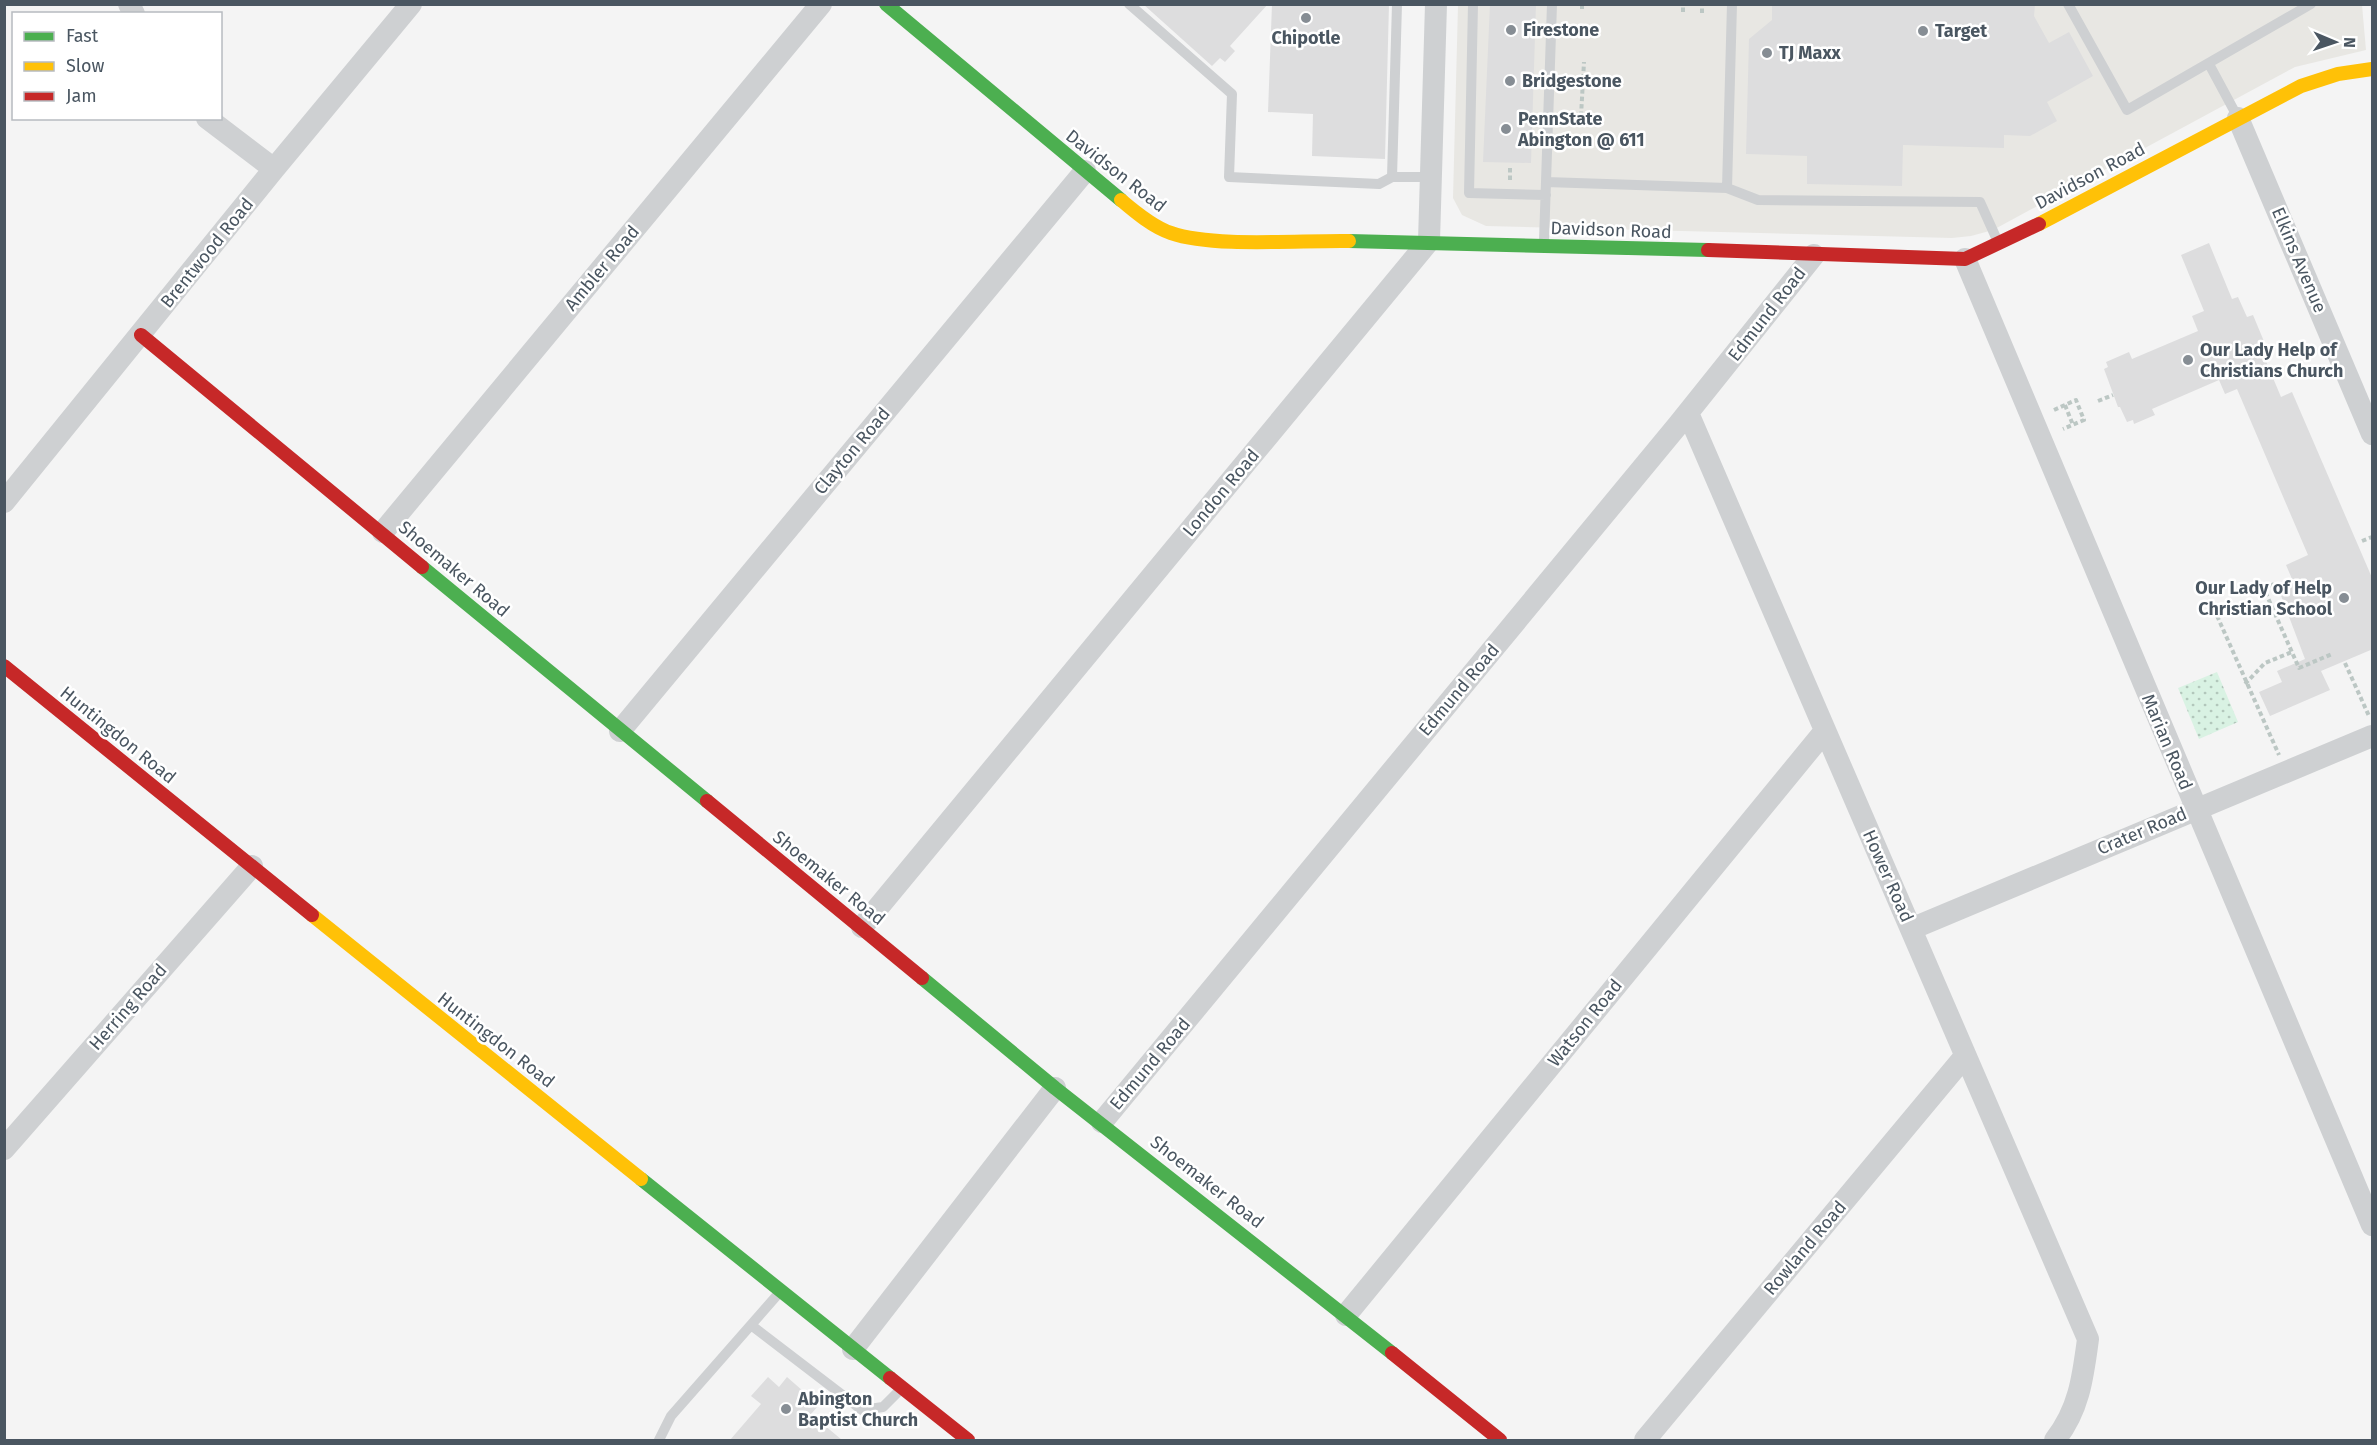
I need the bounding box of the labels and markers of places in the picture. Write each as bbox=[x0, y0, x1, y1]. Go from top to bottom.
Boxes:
marker: Chipotle bbox=[1299, 11, 1313, 25]
place label: Firestone bbox=[1523, 19, 1599, 41]
place label: Target bbox=[1935, 20, 1988, 42]
marker: Firestone bbox=[1504, 23, 1518, 37]
marker: Target bbox=[1916, 24, 1930, 38]
place label: Chipotle bbox=[1272, 27, 1340, 49]
place label: TJ Maxx bbox=[1779, 42, 1842, 64]
marker: TJ Maxx bbox=[1760, 46, 1774, 60]
place label: Bridgestone bbox=[1522, 70, 1622, 92]
marker: Bridgestone bbox=[1503, 74, 1517, 88]
place label: PennState Abington @ 611 bbox=[1517, 108, 1645, 151]
marker: PennState Abington @ 611 bbox=[1499, 122, 1513, 136]
place label: Our Lady Help of Christians Church bbox=[2200, 339, 2343, 382]
marker: Our Lady Help of Christians Church bbox=[2181, 353, 2195, 367]
place label: Our Lady of Help Christian School bbox=[2195, 577, 2333, 620]
marker: Our Lady of Help Christian School bbox=[2337, 591, 2351, 605]
place label: Abington Baptist Church bbox=[797, 1388, 918, 1431]
marker: Abington Baptist Church bbox=[779, 1402, 793, 1416]

